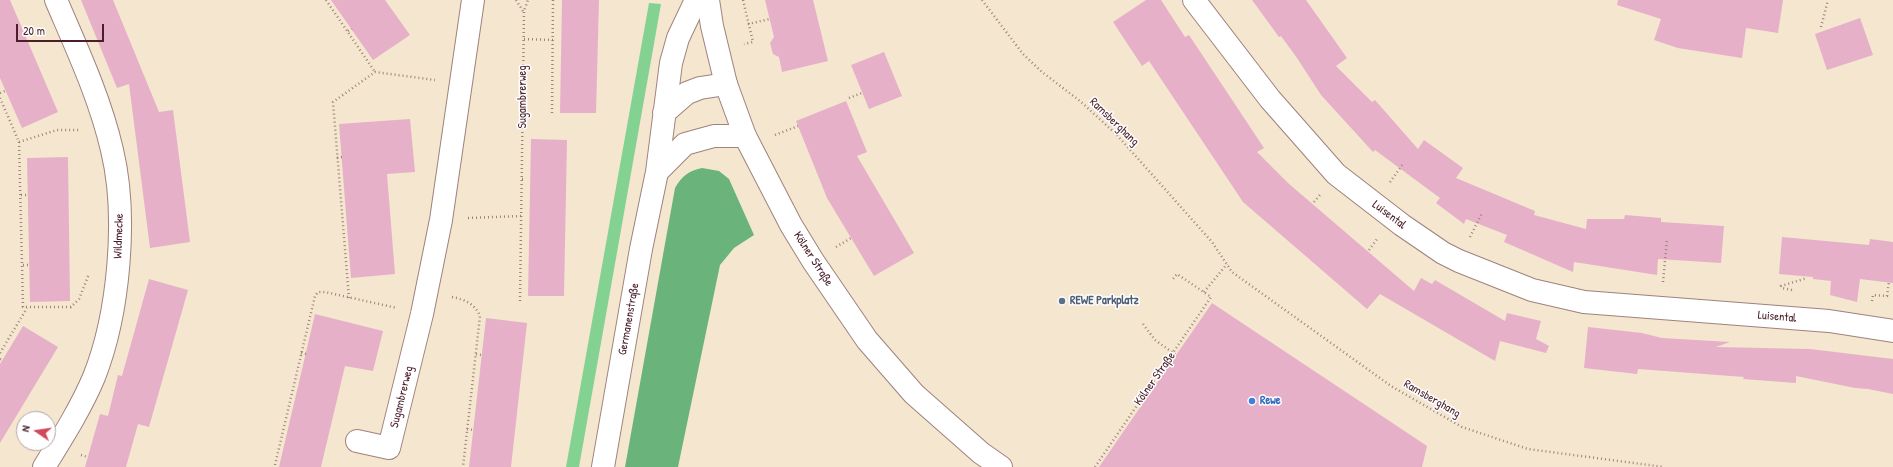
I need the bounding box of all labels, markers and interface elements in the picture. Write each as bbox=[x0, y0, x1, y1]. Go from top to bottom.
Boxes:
scale bar bbox=[18, 16, 106, 42]
text: 20 m bbox=[23, 22, 45, 39]
street label: Sugambrerweg bbox=[516, 65, 530, 129]
street label: Ramsberghang bbox=[1086, 95, 1142, 149]
street label: Luisental bbox=[1369, 198, 1409, 232]
street label: Wildmecke bbox=[111, 213, 127, 259]
street label: Kölner Straße bbox=[790, 229, 836, 289]
street label: Germanenstraße bbox=[616, 282, 642, 356]
place label: REWE Parkplatz bbox=[1070, 294, 1139, 308]
marker: REWE Parkplatz bbox=[1057, 296, 1067, 306]
street label: Luisental bbox=[1757, 308, 1797, 326]
street label: Kölner Straße bbox=[1131, 349, 1179, 409]
street label: Sugambrerweg bbox=[387, 365, 417, 429]
street label: Ramsberghang bbox=[1401, 377, 1463, 421]
place label: Rewe bbox=[1260, 394, 1281, 408]
marker: Rewe bbox=[1247, 396, 1257, 406]
north arrow bbox=[16, 411, 56, 451]
text: N bbox=[18, 424, 33, 433]

